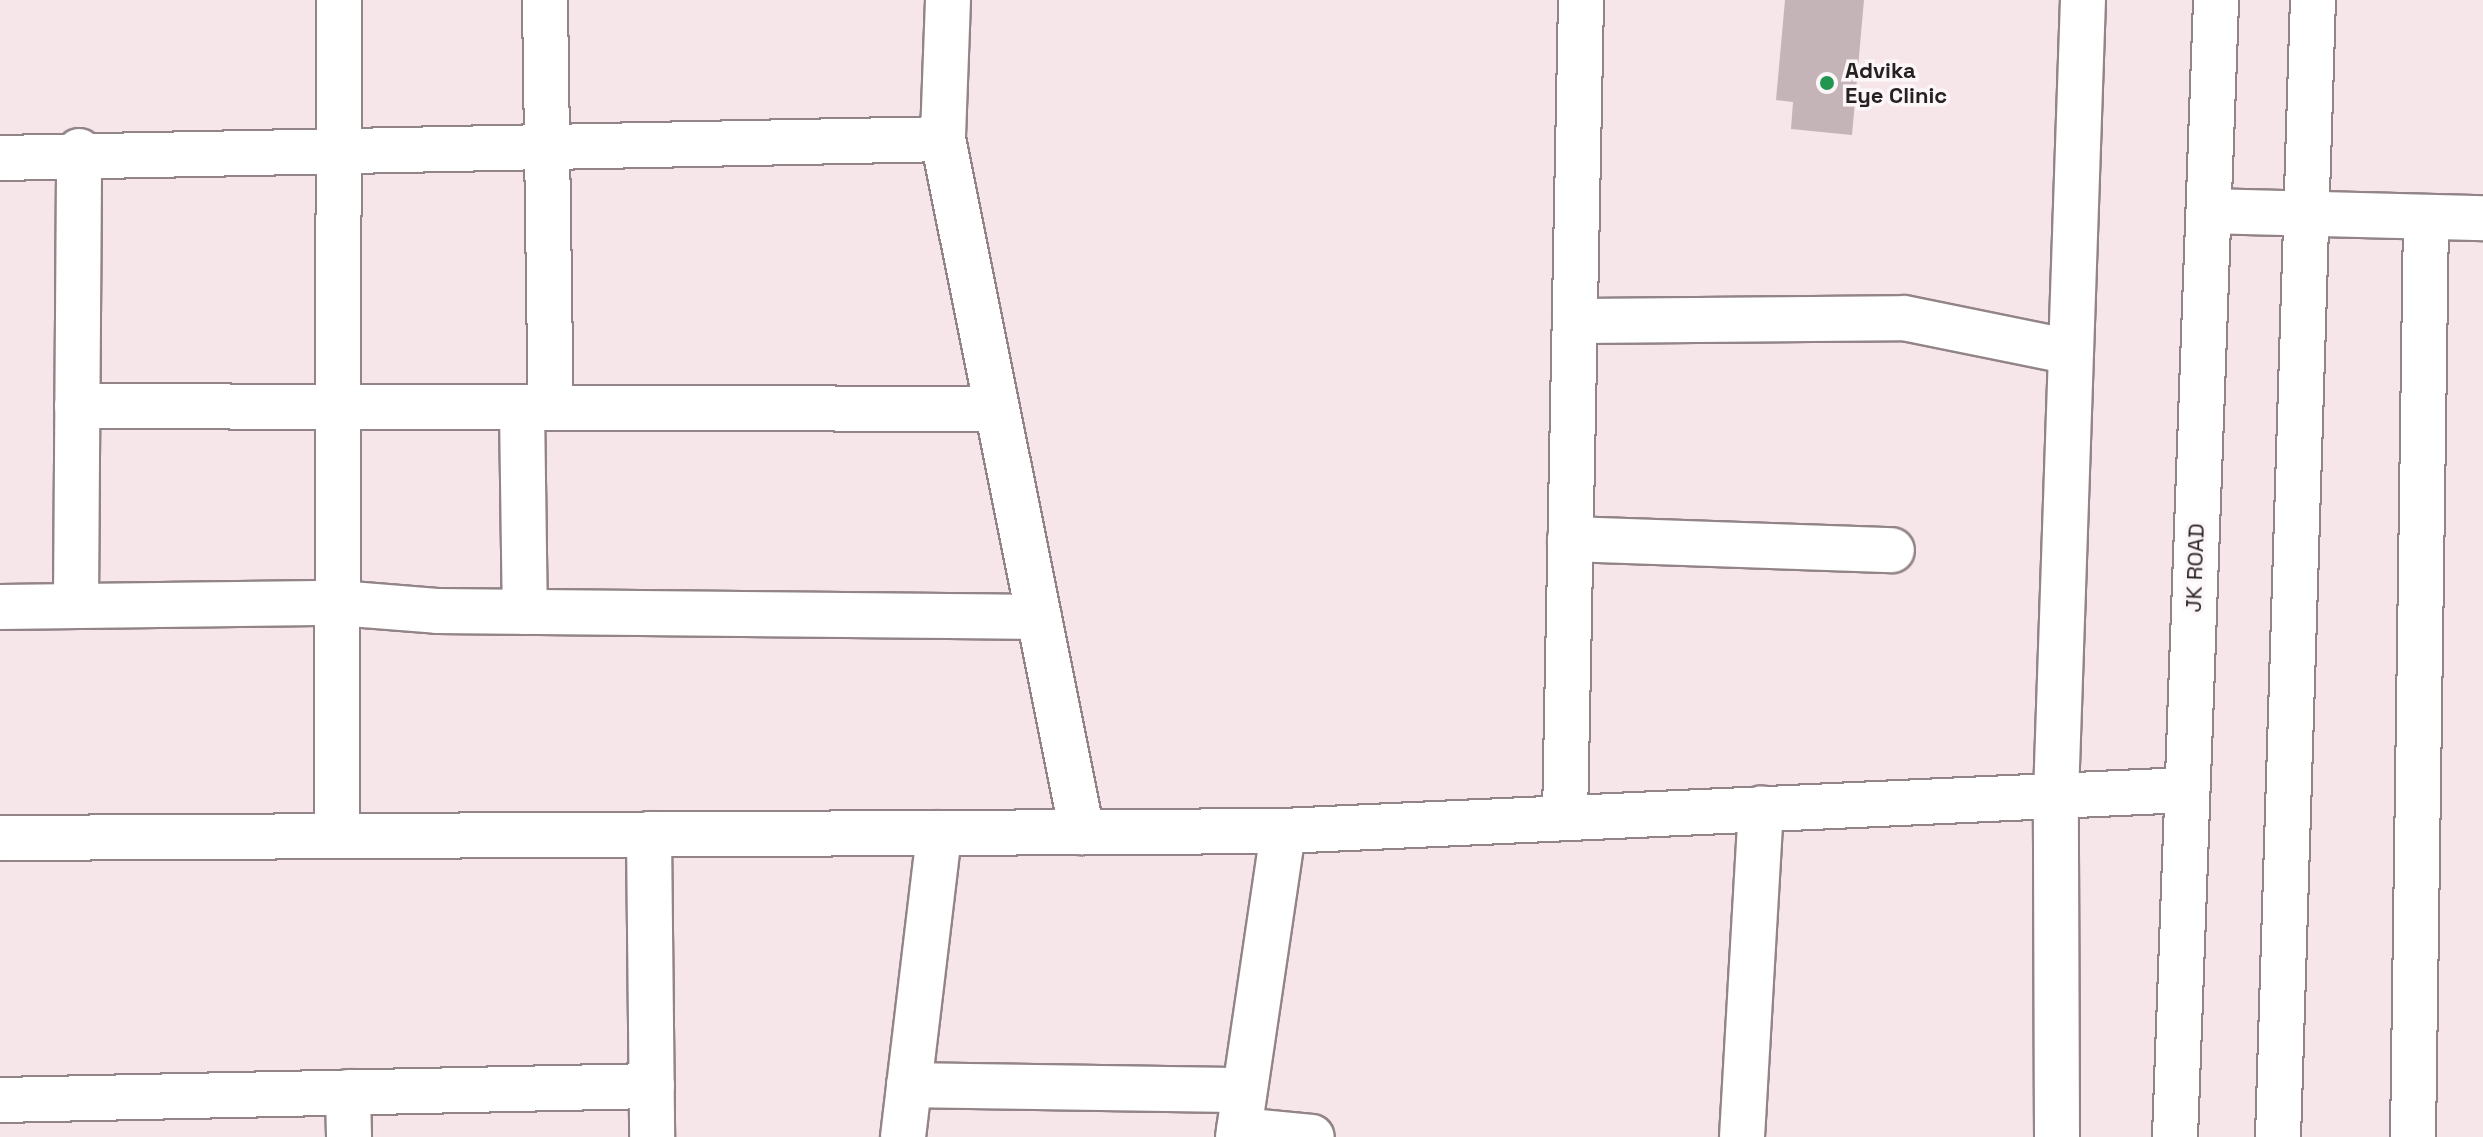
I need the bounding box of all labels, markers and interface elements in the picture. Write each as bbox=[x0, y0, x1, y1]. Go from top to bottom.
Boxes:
place label: Advika Eye Clinic bbox=[1845, 57, 1947, 108]
marker: Advika Eye Clinic bbox=[1816, 72, 1838, 94]
street label: JK ROAD bbox=[2180, 523, 2210, 613]

